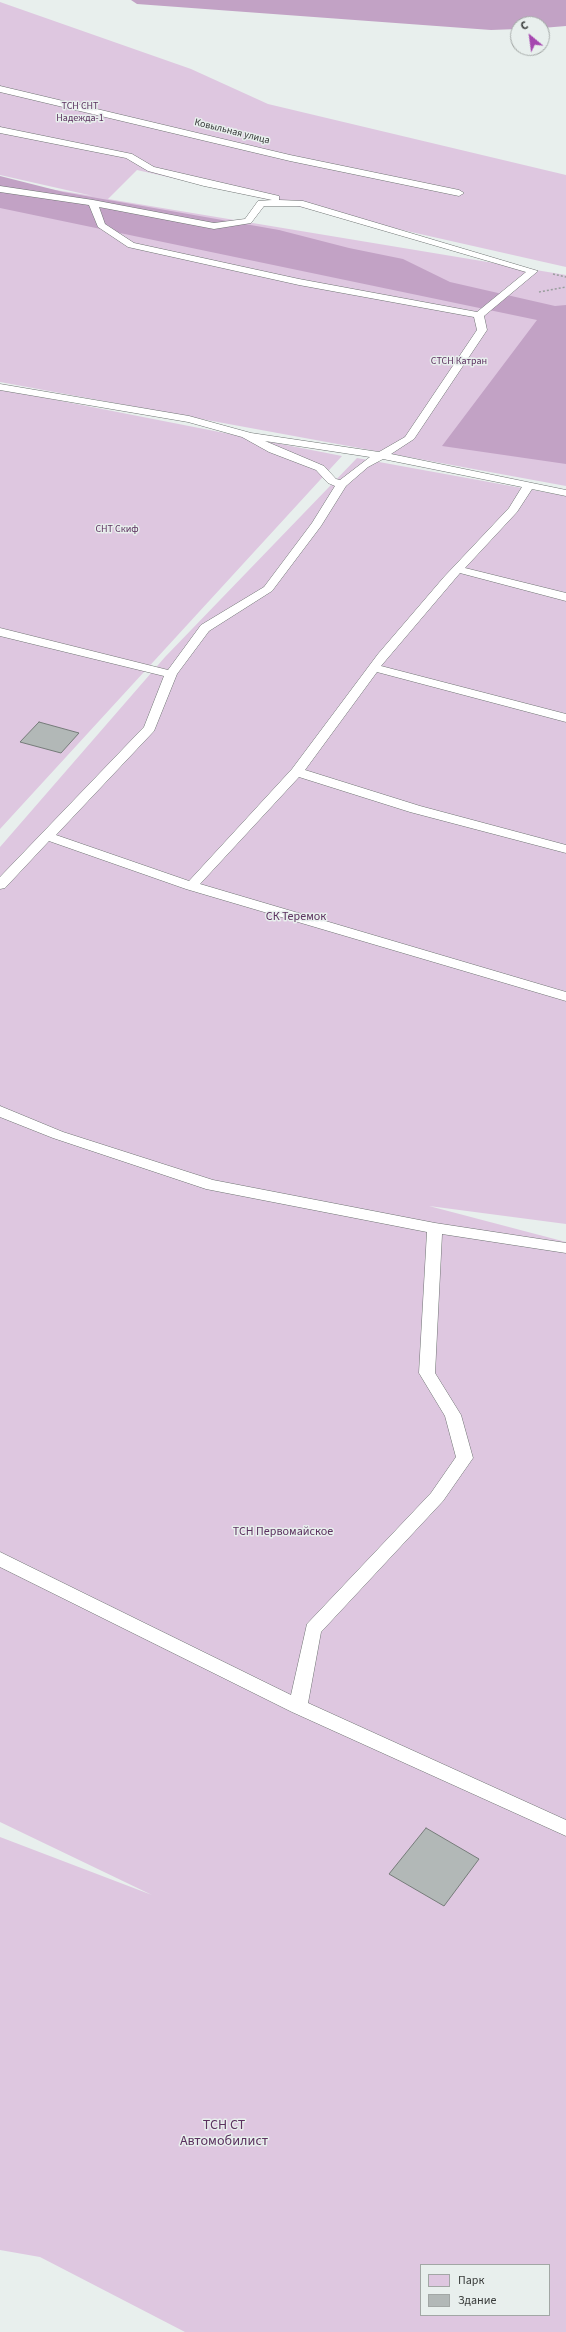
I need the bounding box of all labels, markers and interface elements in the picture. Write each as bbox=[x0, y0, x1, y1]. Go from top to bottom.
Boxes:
north arrow bbox=[510, 16, 550, 56]
text: С bbox=[518, 18, 531, 34]
park label: ТСН СНТ Надежда-1 bbox=[56, 101, 104, 124]
street label: Ковыльная улица bbox=[193, 117, 271, 147]
park label: СТСН Катран bbox=[431, 356, 487, 368]
park label: СНТ Скиф bbox=[95, 524, 139, 536]
park label: СК Теремок bbox=[266, 910, 326, 924]
park label: ТСН Первомайское bbox=[233, 1525, 333, 1539]
park label: ТСН СТ Автомобилист bbox=[180, 2118, 268, 2150]
legend bbox=[420, 2264, 550, 2316]
text: Парк bbox=[458, 2272, 484, 2289]
text: Здание bbox=[458, 2292, 497, 2309]

